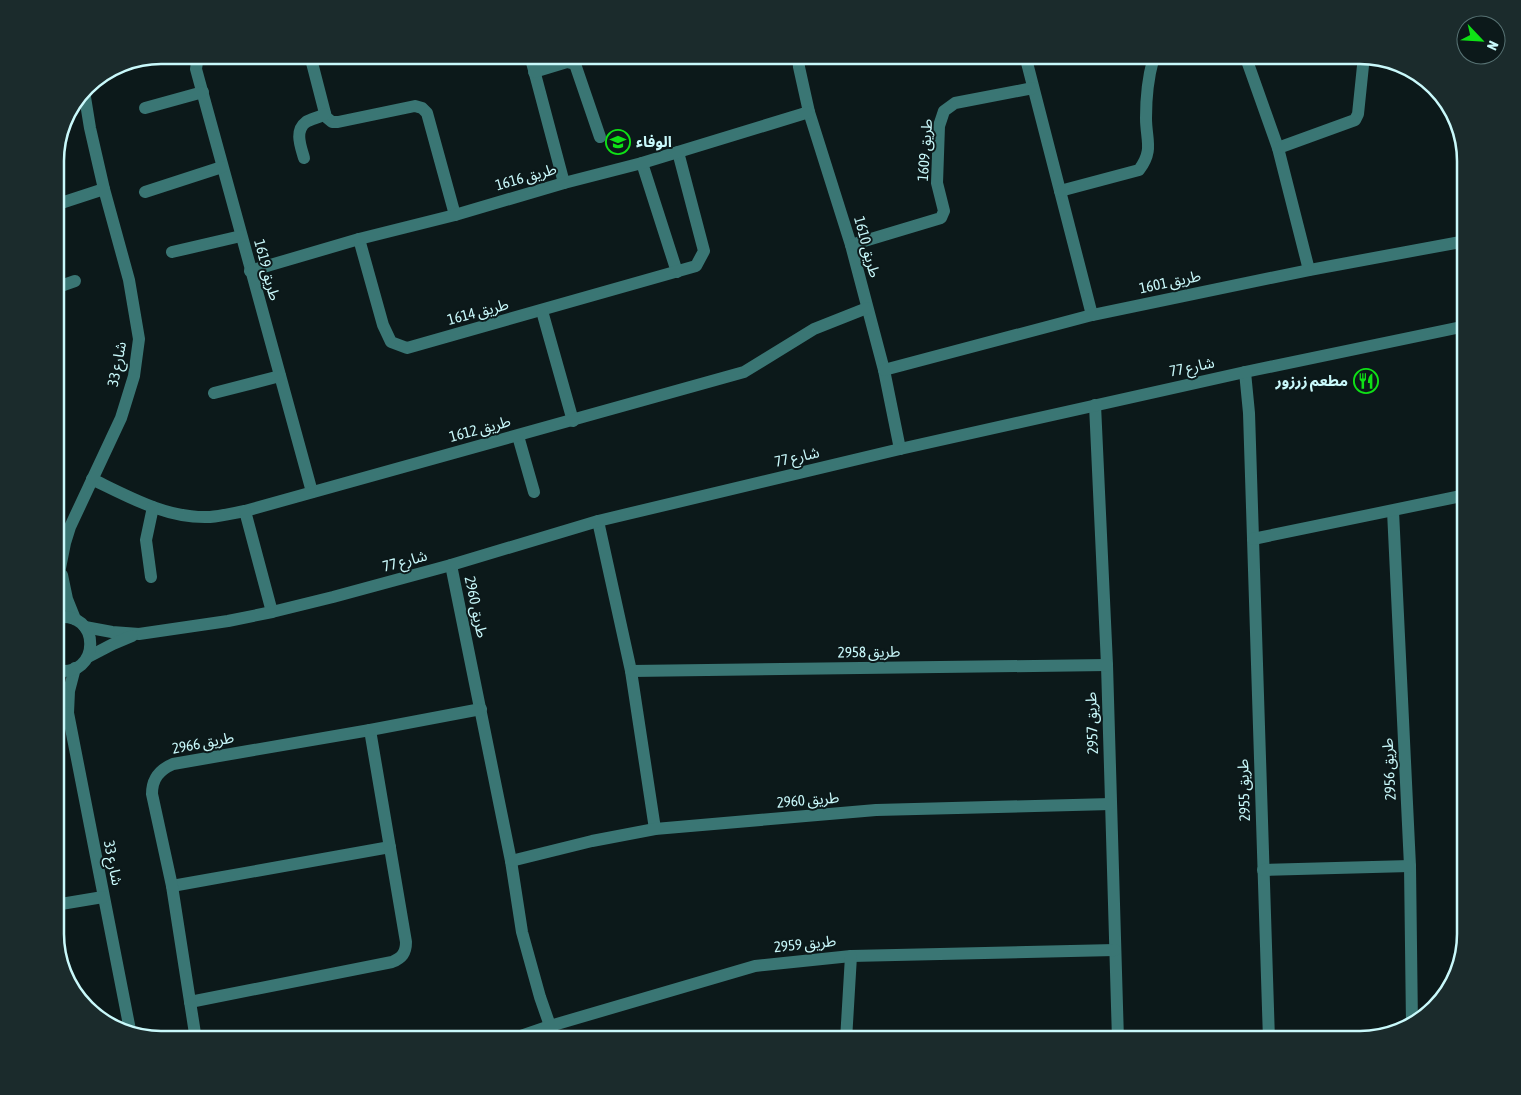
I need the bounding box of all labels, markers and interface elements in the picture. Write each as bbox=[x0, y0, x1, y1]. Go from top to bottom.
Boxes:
north arrow bbox=[1456, 15, 1506, 65]
text: N bbox=[1484, 38, 1502, 53]
street label: طريق 1609 bbox=[914, 118, 937, 182]
school or university icon: الوفاء bbox=[605, 129, 631, 155]
place label: الوفاء bbox=[636, 133, 672, 151]
street label: طريق 1616 bbox=[493, 160, 559, 195]
street label: طريق 1610 bbox=[849, 214, 884, 280]
street label: طريق 1619 bbox=[249, 237, 284, 303]
street label: طريق 1601 bbox=[1138, 267, 1203, 298]
street label: طريق 1614 bbox=[445, 295, 511, 330]
street label: شارع 33 bbox=[104, 340, 133, 389]
street label: شارع 77 bbox=[1168, 353, 1217, 383]
restaurant icon: مطعم زرزور bbox=[1353, 368, 1379, 394]
place label: مطعم زرزور bbox=[1275, 372, 1348, 392]
street label: طريق 1612 bbox=[447, 412, 513, 447]
street label: شارع 77 bbox=[773, 443, 822, 474]
street label: شارع 77 bbox=[381, 546, 430, 578]
street label: طريق 2960 bbox=[460, 575, 491, 640]
street label: طريق 2958 bbox=[838, 642, 900, 663]
street label: طريق 2957 bbox=[1082, 691, 1103, 755]
street label: طريق 2966 bbox=[171, 728, 236, 759]
street label: طريق 2956 bbox=[1378, 737, 1401, 801]
street label: طريق 2955 bbox=[1234, 758, 1255, 822]
street label: طريق 2960 bbox=[776, 788, 840, 813]
street label: شارع 33 bbox=[97, 839, 126, 888]
street label: طريق 2959 bbox=[773, 932, 837, 957]

